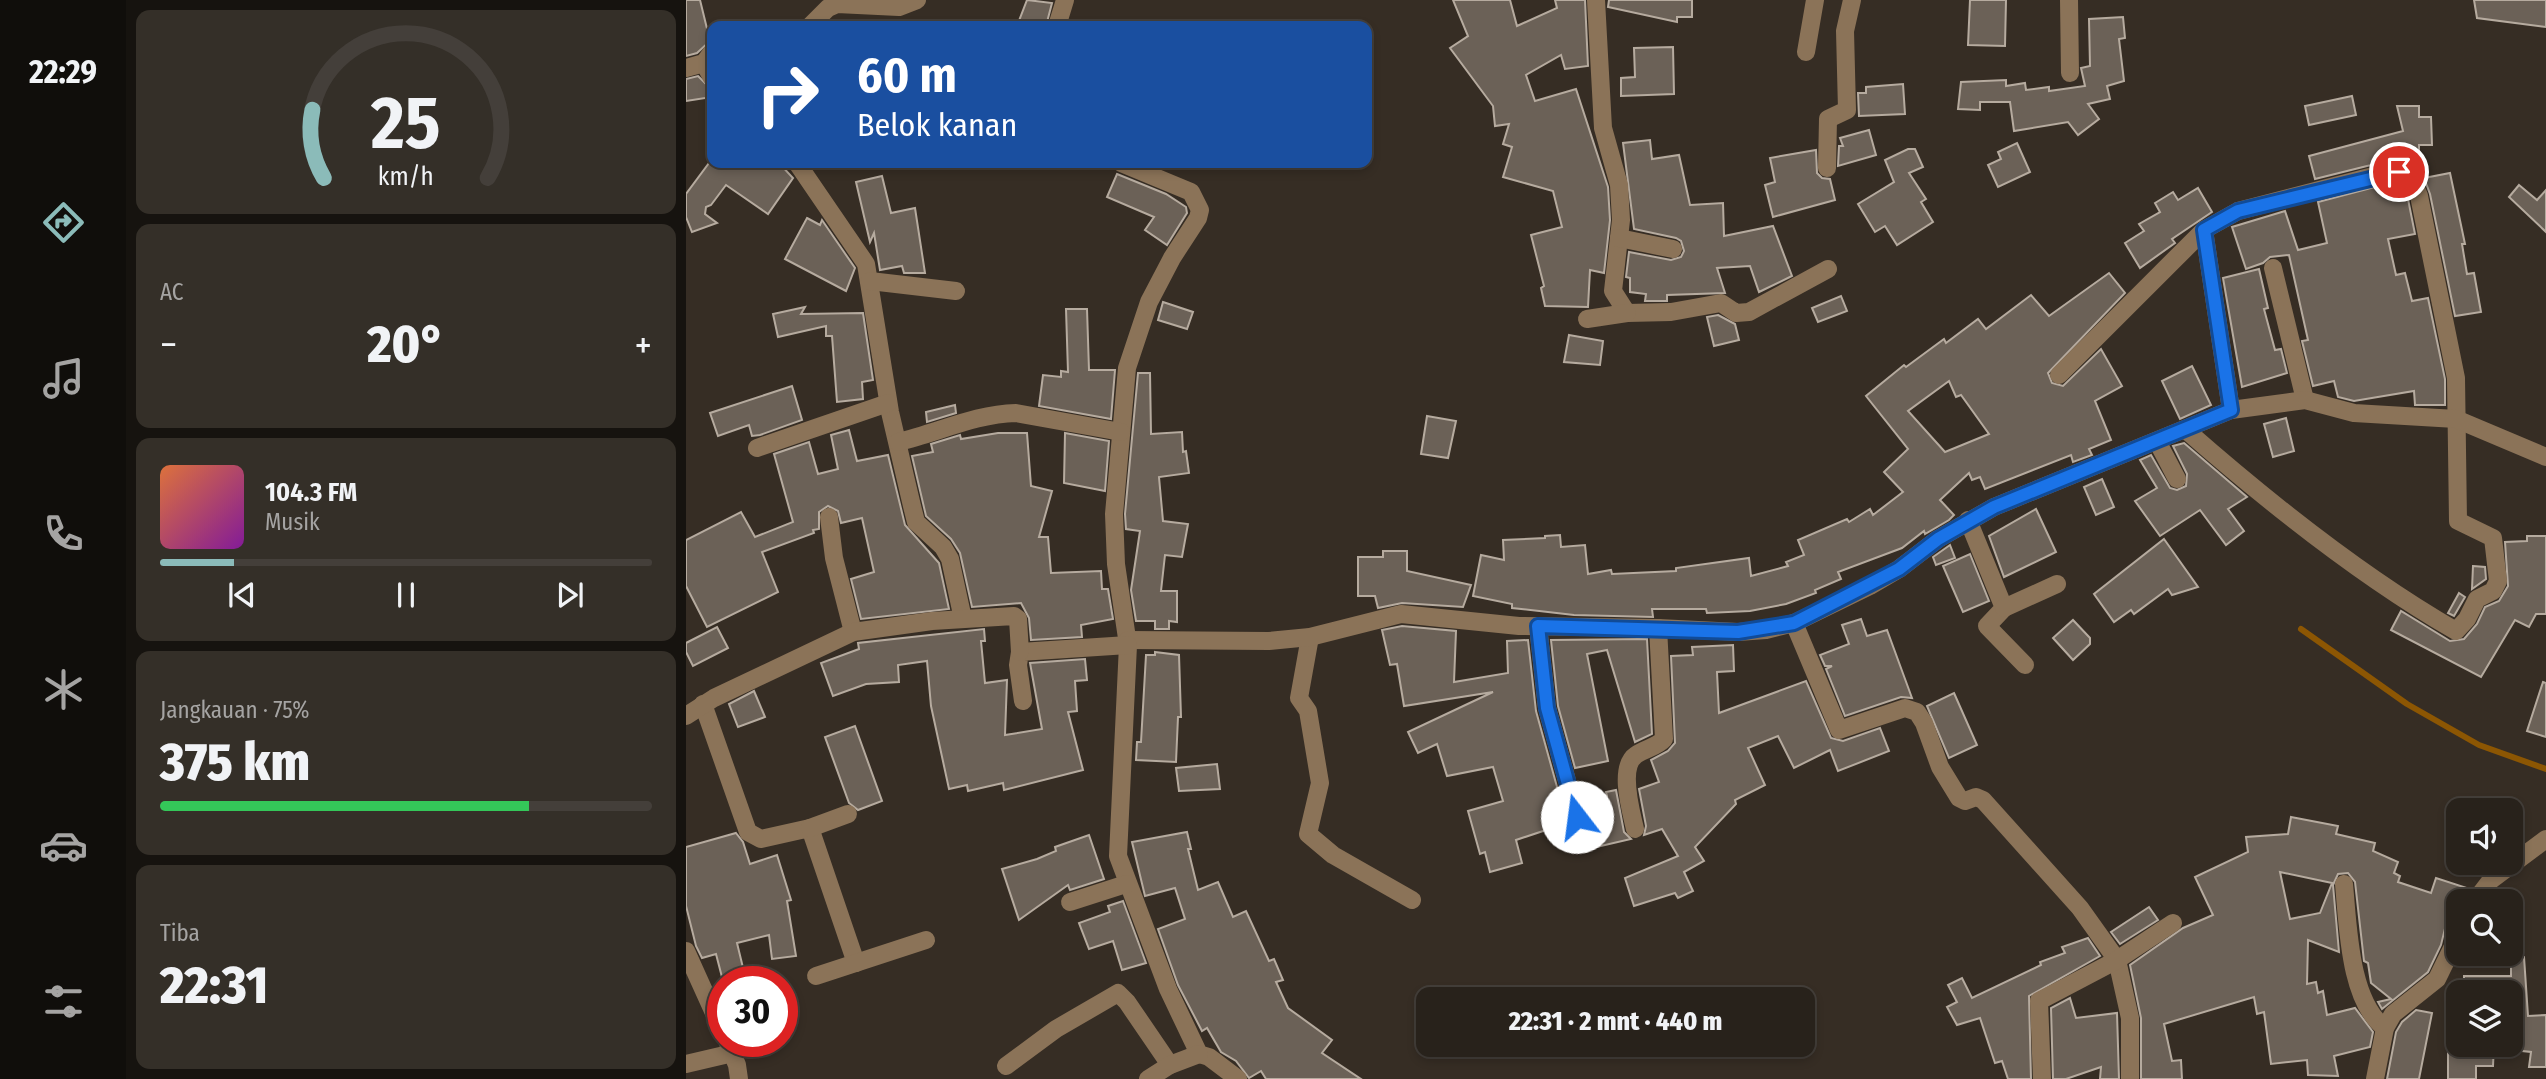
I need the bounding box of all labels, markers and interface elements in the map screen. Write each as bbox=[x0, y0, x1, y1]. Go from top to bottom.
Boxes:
text: 60 m bbox=[857, 46, 957, 105]
icon: right bbox=[742, 49, 833, 140]
text: 22:29 bbox=[29, 53, 97, 91]
text: 25 bbox=[370, 80, 441, 167]
text: Belok kanan bbox=[857, 106, 1017, 144]
pin bbox=[2369, 142, 2429, 202]
icon: arrive bbox=[2380, 153, 2418, 191]
text: km/h bbox=[378, 162, 434, 192]
icon: directions bbox=[39, 198, 88, 247]
text: AC bbox=[160, 278, 184, 306]
text: 20° bbox=[367, 313, 445, 376]
text: − bbox=[160, 322, 177, 368]
text: + bbox=[635, 322, 652, 368]
icon: music bbox=[39, 354, 88, 403]
text: 104.3 FM bbox=[265, 477, 357, 508]
text: Musik bbox=[265, 508, 320, 536]
icon: phone bbox=[39, 509, 88, 558]
icon: previous bbox=[223, 576, 261, 614]
icon: pause bbox=[387, 576, 425, 614]
icon: next bbox=[551, 576, 589, 614]
icon: climate bbox=[39, 665, 88, 714]
text: Jangkauan · 75% bbox=[160, 696, 310, 724]
text: 375 km bbox=[160, 731, 310, 794]
position arrow bbox=[1540, 780, 1614, 854]
map controls bbox=[2446, 798, 2523, 1057]
button: sound bbox=[2446, 798, 2523, 875]
icon: car bbox=[39, 821, 88, 870]
button: search bbox=[2446, 889, 2523, 966]
text: Tiba bbox=[160, 919, 200, 947]
text: 22:31 bbox=[160, 954, 268, 1017]
speed limit sign: 30 bbox=[707, 966, 798, 1057]
icon: filters bbox=[39, 977, 88, 1026]
button: layers bbox=[2446, 980, 2523, 1057]
text: 22:31 · 2 mnt · 440 m bbox=[1509, 1006, 1722, 1037]

